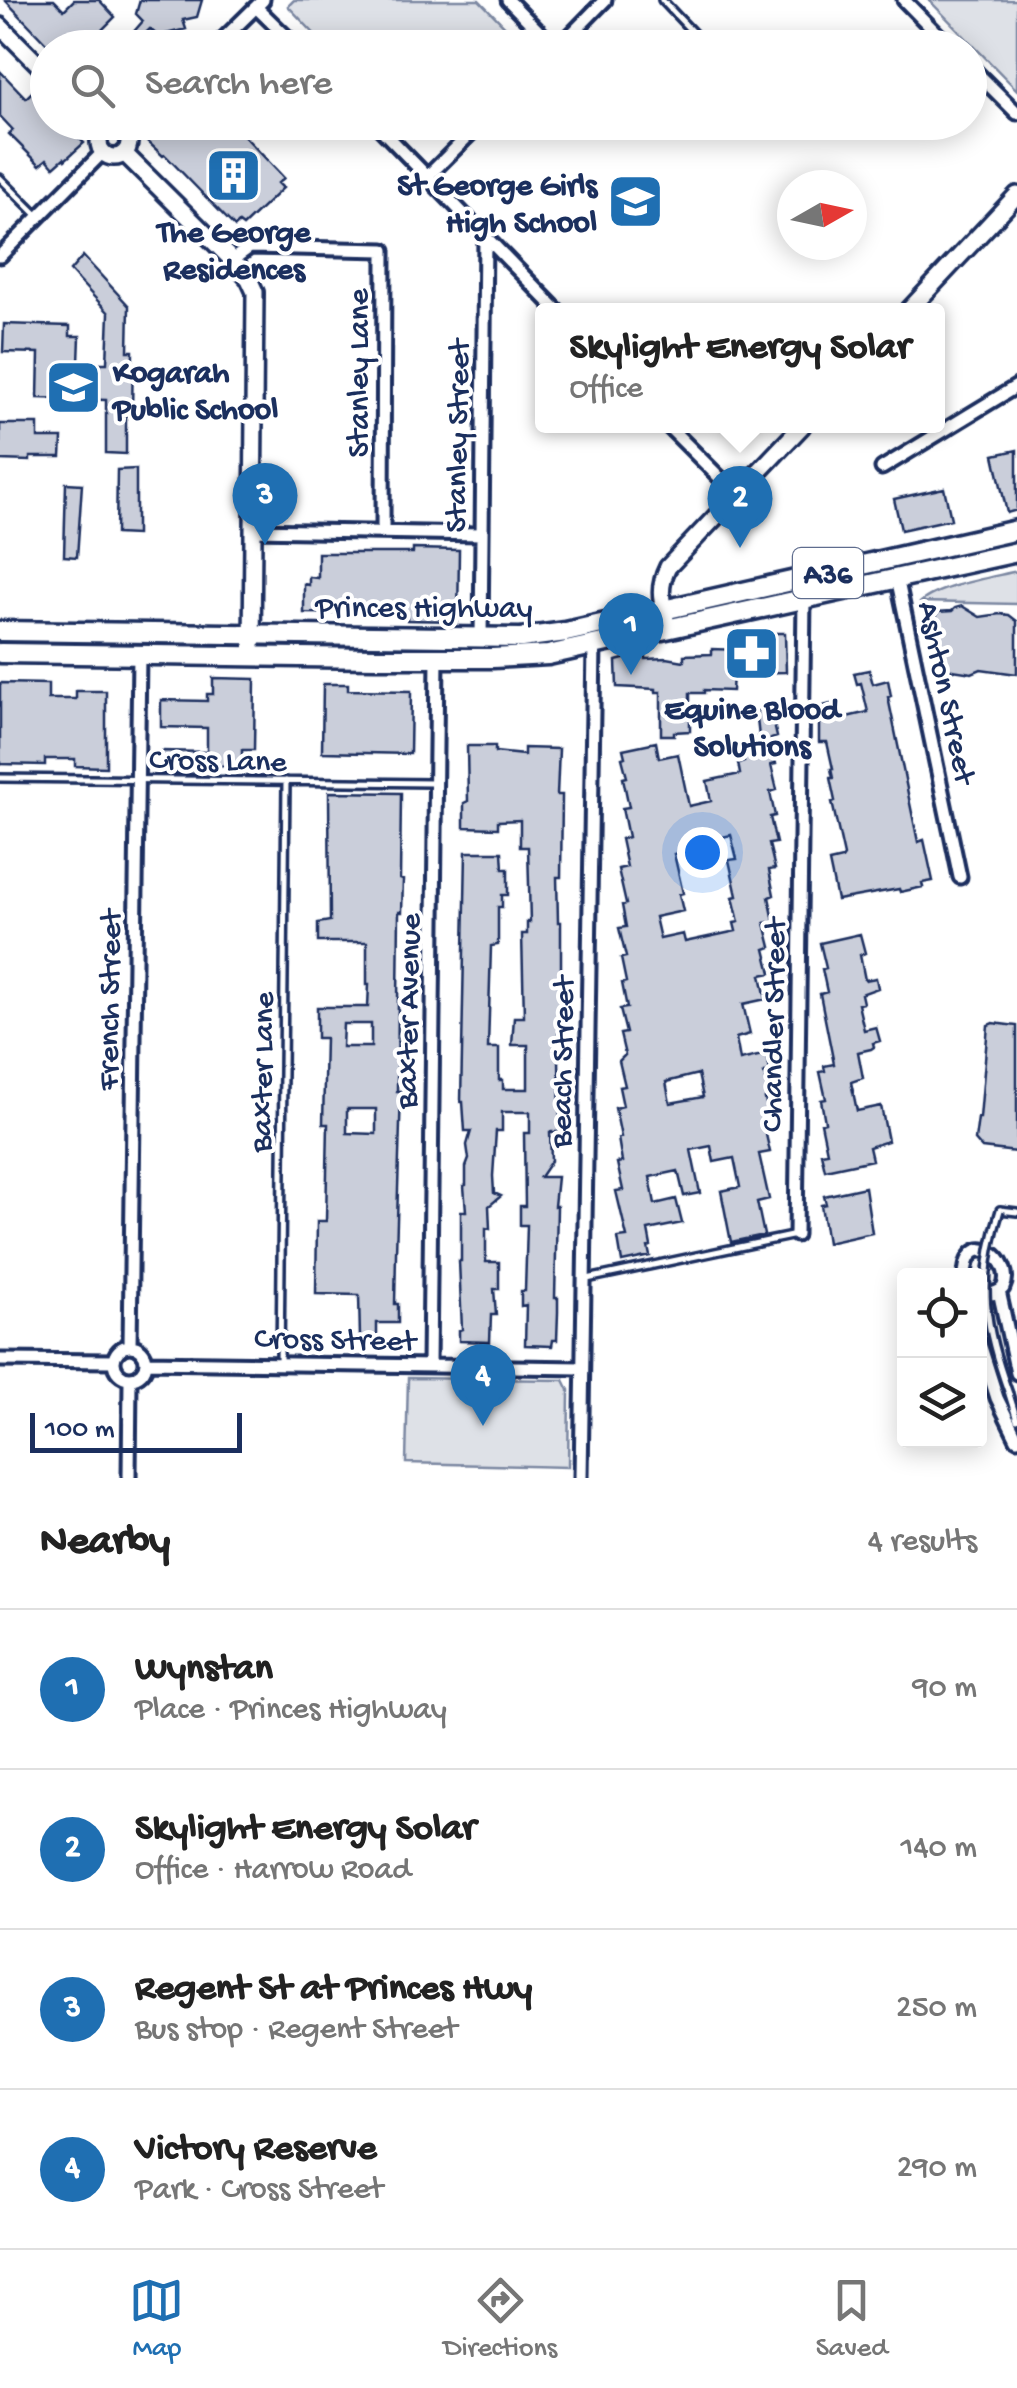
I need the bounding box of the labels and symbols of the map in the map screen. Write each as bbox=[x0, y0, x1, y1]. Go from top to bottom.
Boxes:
building icon: The George Residences bbox=[204, 146, 264, 206]
place label: St George Girls High School bbox=[397, 169, 599, 244]
north arrow bbox=[777, 170, 867, 260]
school or university icon: St George Girls High School bbox=[606, 171, 666, 231]
place label: The George Residences bbox=[155, 216, 312, 291]
street label: Stanley Lane bbox=[342, 288, 380, 457]
street label: Stanley Street bbox=[439, 336, 481, 533]
place label: Kogarah Public School bbox=[111, 356, 278, 431]
school or university icon: Kogarah Public School bbox=[44, 358, 104, 418]
pin: 3 bbox=[232, 462, 298, 545]
pin: 2 bbox=[708, 466, 772, 548]
road number: A36 bbox=[793, 548, 863, 598]
street label: Princes Highway bbox=[315, 591, 533, 629]
pin: 1 bbox=[598, 592, 664, 675]
street label: Ashton Street bbox=[906, 598, 983, 791]
pharmacy icon: Equine Blood Solutions bbox=[722, 623, 782, 683]
place label: Equine Blood Solutions bbox=[664, 693, 843, 768]
street label: Cross Lane bbox=[149, 743, 288, 783]
your location bbox=[677, 827, 728, 878]
street label: French Street bbox=[91, 907, 133, 1092]
street label: Baxter Avenue bbox=[390, 912, 432, 1110]
street label: Chandler Street bbox=[755, 915, 797, 1132]
street label: Beach Street bbox=[544, 973, 586, 1149]
street label: Baxter Lane bbox=[245, 991, 285, 1154]
street label: Cross Street bbox=[254, 1322, 419, 1362]
pin: 4 bbox=[450, 1344, 516, 1426]
scale bar bbox=[30, 1408, 242, 1452]

